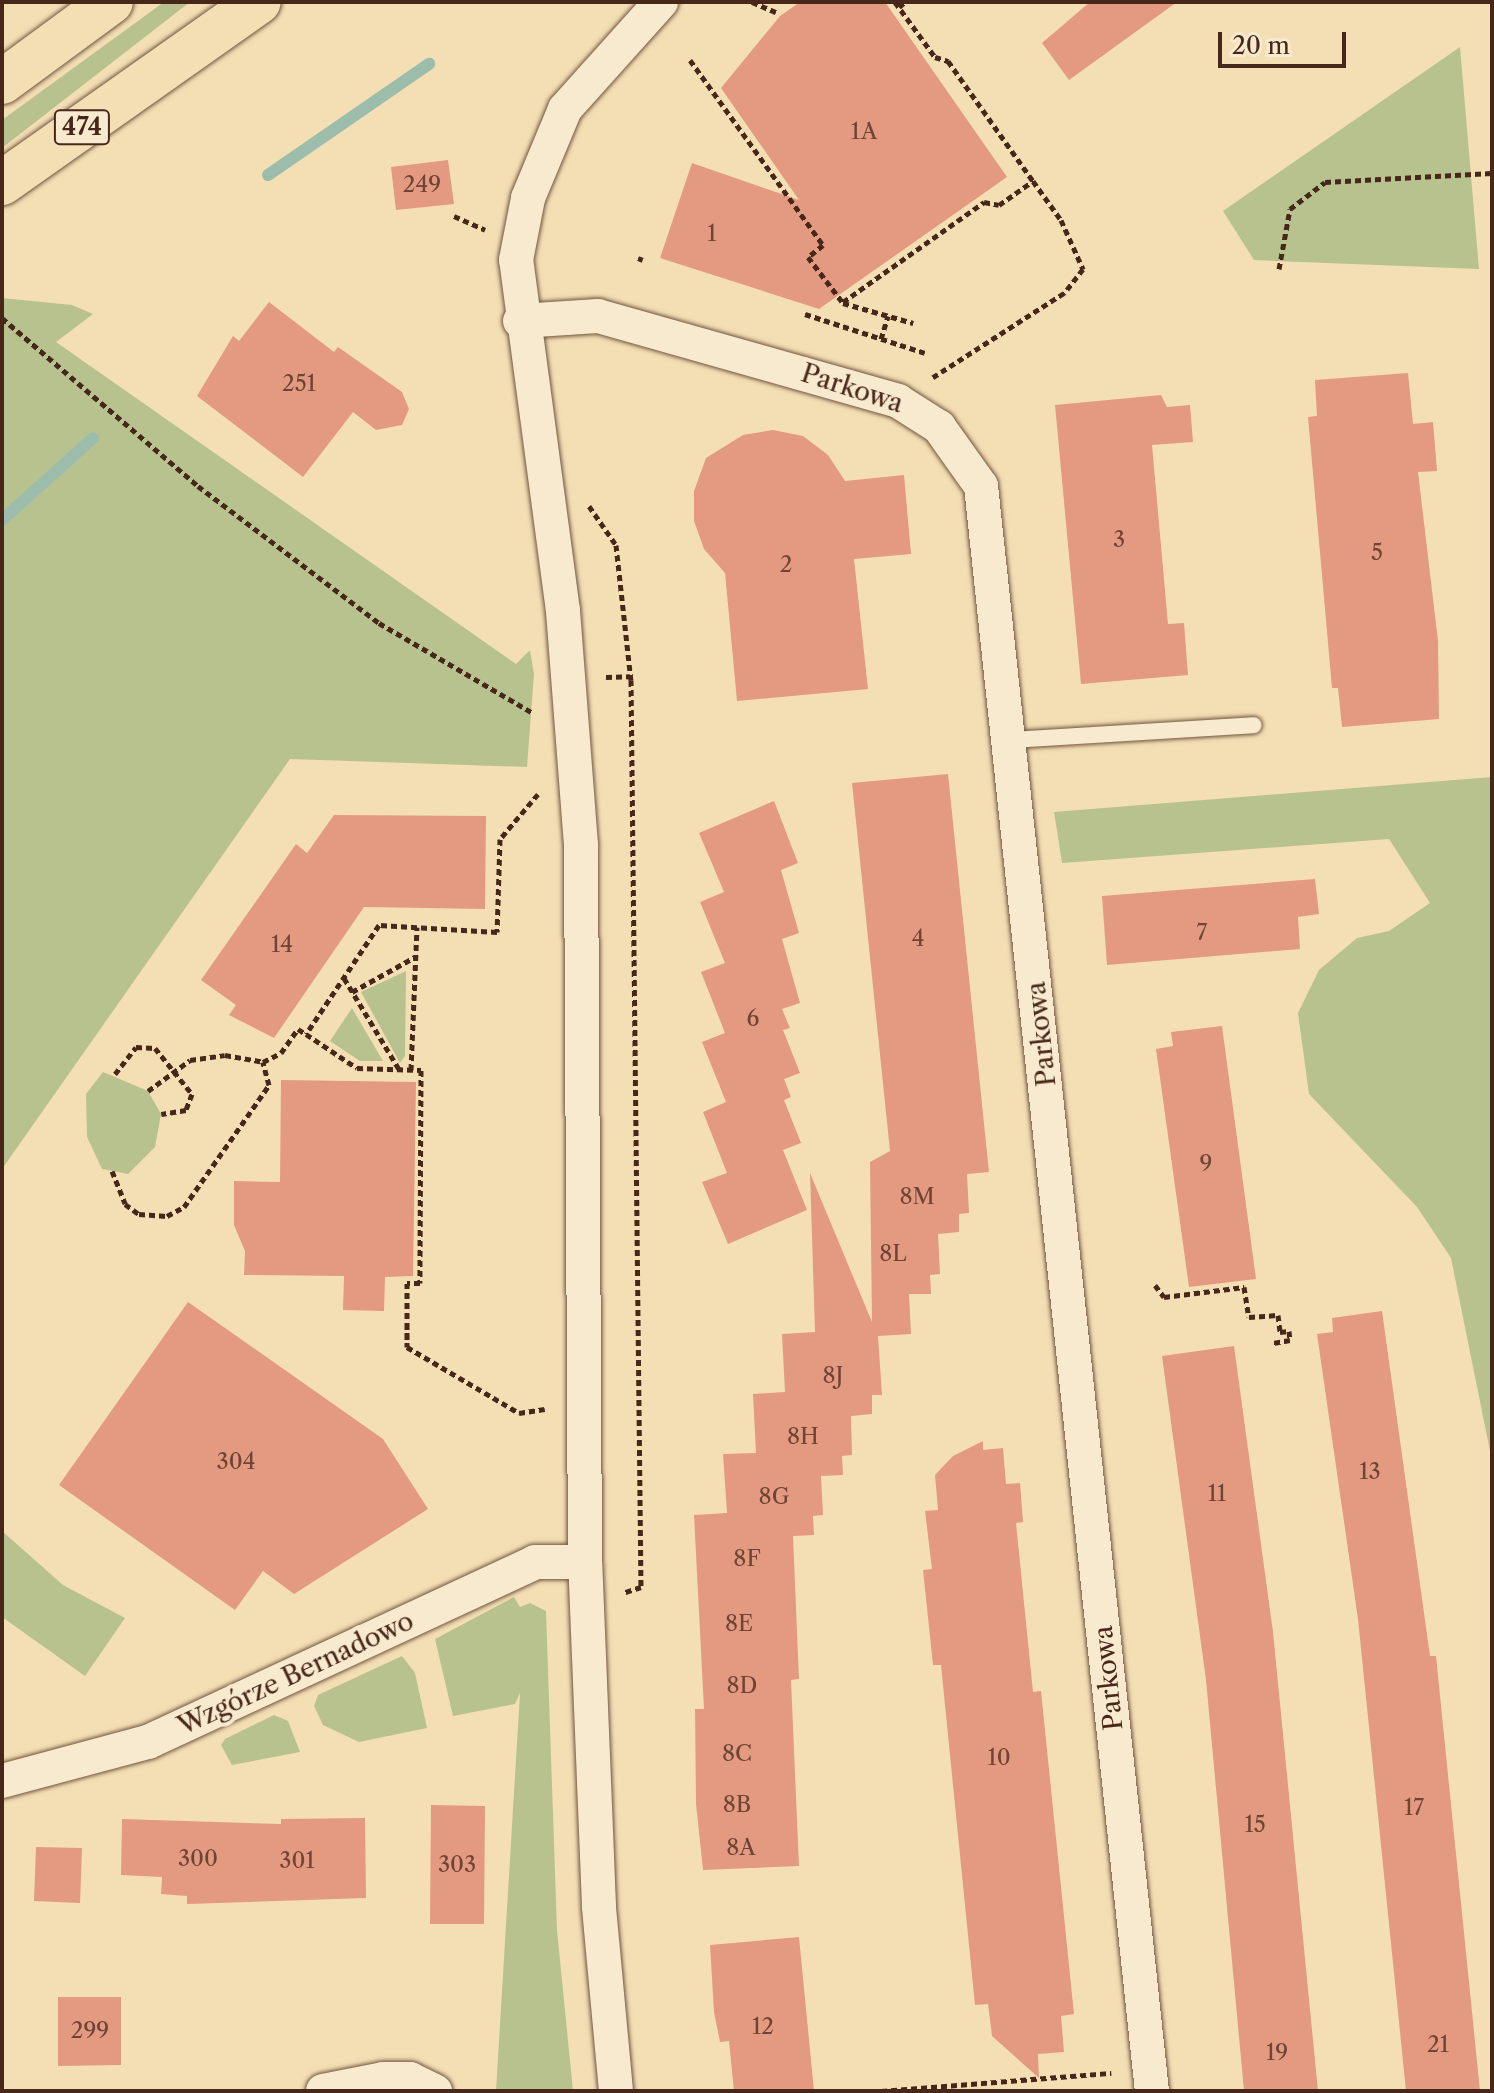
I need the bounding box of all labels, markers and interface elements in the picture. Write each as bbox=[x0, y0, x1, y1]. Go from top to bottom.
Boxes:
scale bar bbox=[1222, 16, 1350, 66]
text: 20 m bbox=[1232, 31, 1290, 60]
road number: 474 bbox=[52, 107, 112, 147]
house number: 1A bbox=[851, 119, 877, 145]
house number: 249 bbox=[403, 172, 441, 198]
house number: 1 bbox=[707, 221, 717, 247]
street label: Parkowa bbox=[797, 358, 907, 420]
house number: 251 bbox=[282, 371, 316, 397]
house number: 3 bbox=[1113, 527, 1125, 553]
house number: 5 bbox=[1371, 540, 1383, 566]
house number: 2 bbox=[780, 552, 792, 578]
house number: 7 bbox=[1197, 920, 1207, 946]
house number: 4 bbox=[912, 926, 924, 952]
house number: 14 bbox=[271, 932, 293, 958]
street label: Parkowa bbox=[1021, 980, 1063, 1088]
house number: 6 bbox=[747, 1006, 759, 1032]
house number: 9 bbox=[1200, 1151, 1212, 1177]
house number: 8M bbox=[899, 1184, 935, 1210]
house number: 8L bbox=[879, 1241, 907, 1267]
house number: 8J bbox=[822, 1363, 844, 1389]
house number: 8H bbox=[787, 1424, 819, 1450]
house number: 304 bbox=[217, 1449, 255, 1475]
house number: 13 bbox=[1359, 1459, 1381, 1485]
house number: 11 bbox=[1208, 1481, 1226, 1507]
house number: 8G bbox=[759, 1484, 789, 1510]
house number: 8F bbox=[733, 1546, 761, 1572]
street label: Wzgórze Bernadowo bbox=[173, 1606, 419, 1742]
house number: 8E bbox=[725, 1611, 753, 1637]
street label: Parkowa bbox=[1088, 1624, 1130, 1732]
house number: 8D bbox=[727, 1673, 757, 1699]
house number: 8C bbox=[722, 1741, 752, 1767]
house number: 10 bbox=[987, 1745, 1011, 1771]
house number: 8B bbox=[723, 1792, 751, 1818]
house number: 17 bbox=[1404, 1795, 1424, 1821]
house number: 15 bbox=[1244, 1812, 1266, 1838]
house number: 8A bbox=[726, 1835, 756, 1861]
house number: 300 bbox=[178, 1846, 218, 1872]
house number: 301 bbox=[279, 1848, 315, 1874]
house number: 303 bbox=[438, 1852, 476, 1878]
house number: 12 bbox=[752, 2014, 774, 2040]
house number: 299 bbox=[71, 2018, 109, 2044]
house number: 21 bbox=[1427, 2032, 1449, 2058]
house number: 19 bbox=[1266, 2040, 1288, 2066]

